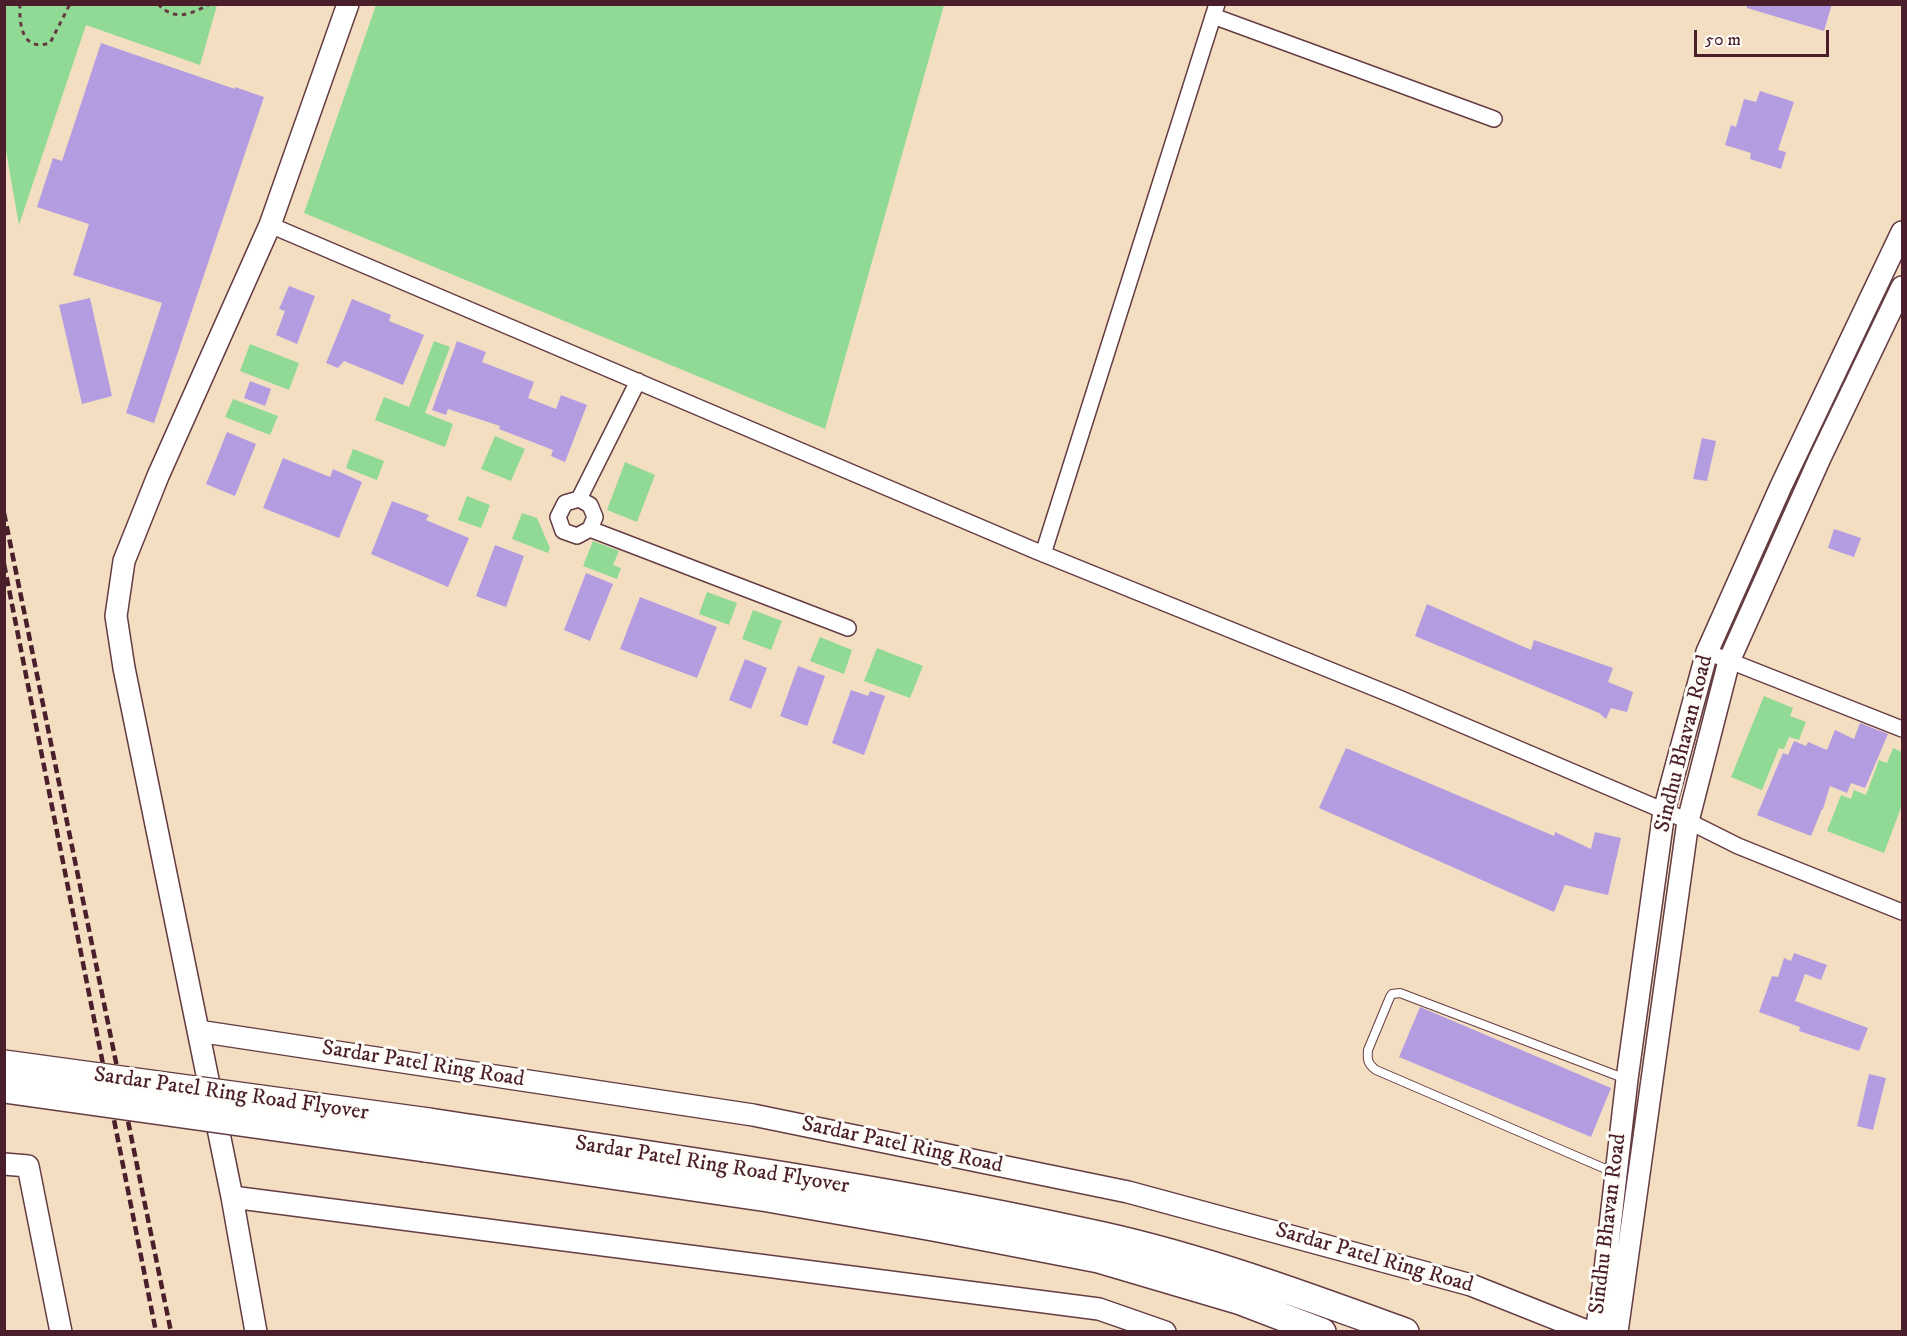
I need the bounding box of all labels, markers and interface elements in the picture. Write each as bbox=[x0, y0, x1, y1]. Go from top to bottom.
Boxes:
scale bar bbox=[1697, 18, 1832, 56]
text: 50 m bbox=[1705, 29, 1741, 51]
street label: Sindhu Bhavan Road bbox=[1650, 653, 1720, 835]
street label: Sardar Patel Ring Road bbox=[320, 1036, 526, 1094]
street label: Sardar Patel Ring Road Flyover bbox=[92, 1063, 370, 1127]
street label: Sardar Patel Ring Road bbox=[799, 1112, 1005, 1180]
street label: Sardar Patel Ring Road Flyover bbox=[573, 1131, 851, 1201]
street label: Sindhu Bhavan Road bbox=[1585, 1132, 1633, 1316]
street label: Sardar Patel Ring Road bbox=[1272, 1218, 1476, 1300]

